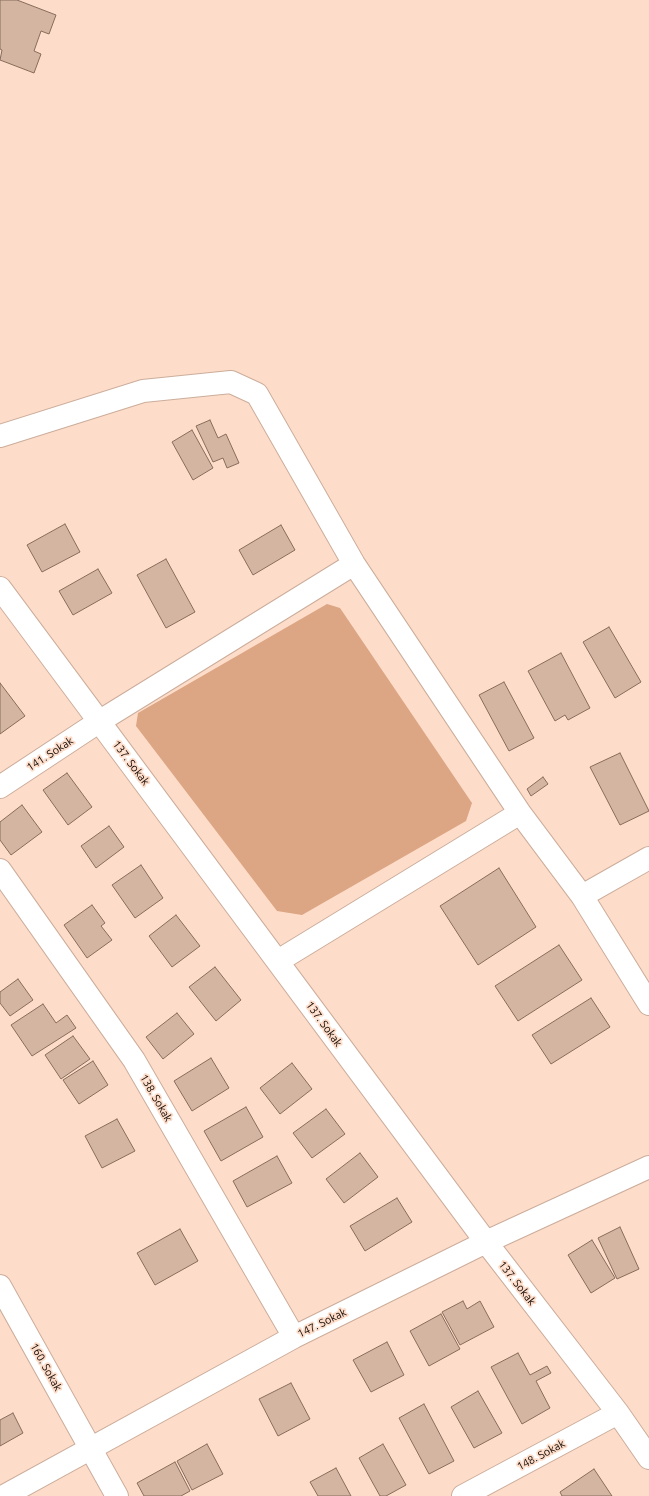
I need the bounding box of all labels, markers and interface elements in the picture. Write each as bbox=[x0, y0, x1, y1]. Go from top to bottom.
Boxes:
street label: 141. Sokak bbox=[24, 734, 76, 774]
street label: 137. Sokak bbox=[110, 738, 152, 788]
street label: 137. Sokak bbox=[303, 999, 345, 1049]
street label: 138. Sokak bbox=[137, 1072, 175, 1124]
street label: 137. Sokak bbox=[496, 1258, 538, 1308]
street label: 147. Sokak bbox=[295, 1305, 349, 1341]
street label: 160. Sokak bbox=[27, 1341, 65, 1393]
street label: 148. Sokak bbox=[515, 1437, 567, 1473]

